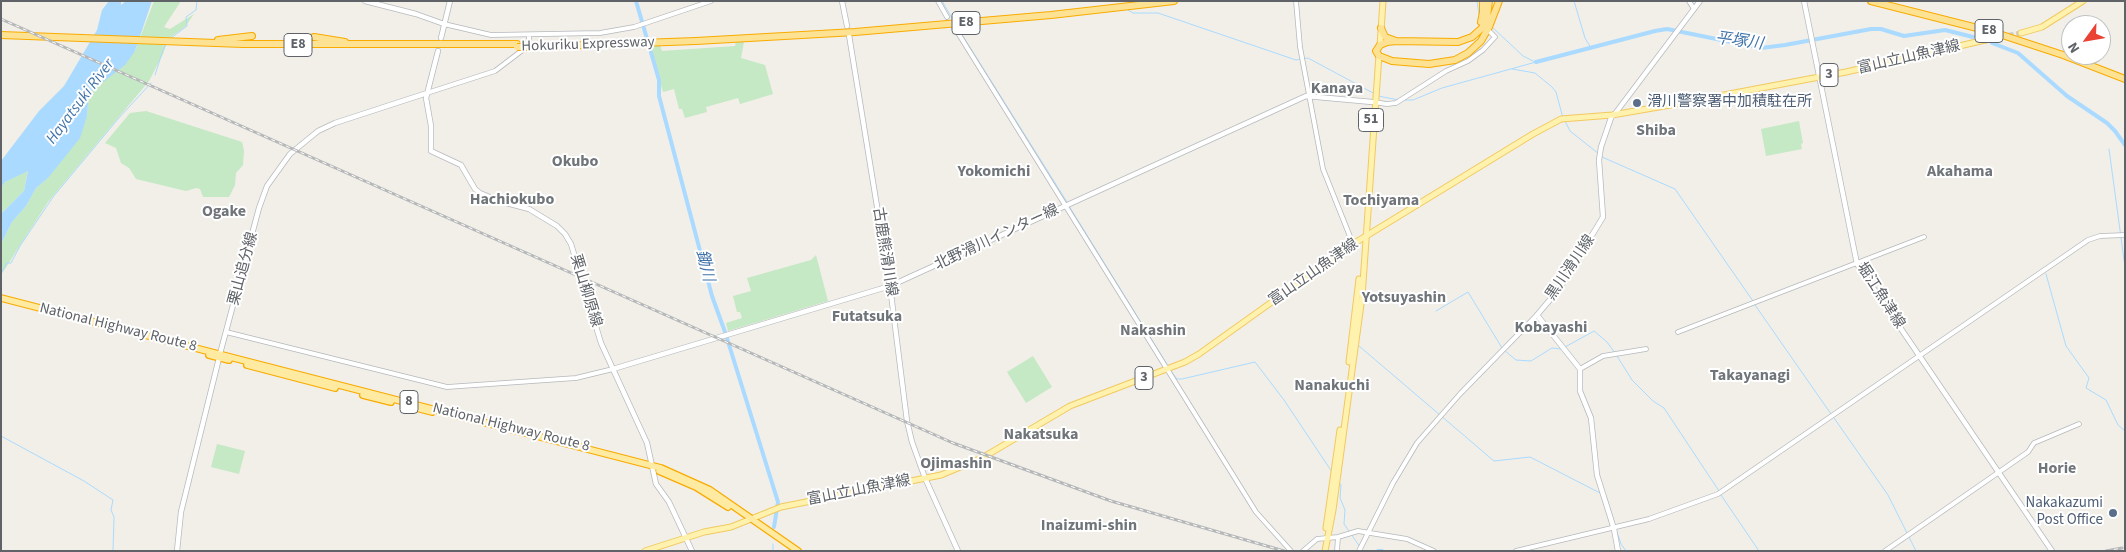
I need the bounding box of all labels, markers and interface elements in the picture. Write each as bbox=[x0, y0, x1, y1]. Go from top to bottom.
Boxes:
road number: E8 bbox=[952, 12, 980, 34]
north arrow bbox=[2061, 15, 2111, 65]
road number: E8 bbox=[1975, 20, 2003, 42]
water label: 平塚川 bbox=[1714, 29, 1764, 55]
road number: E8 bbox=[284, 34, 312, 56]
street label: Hokuriku Expressway bbox=[521, 34, 655, 56]
street label: 富山立山魚津線 bbox=[1856, 37, 1962, 79]
text: N bbox=[2063, 38, 2085, 57]
water label: Hayatsuki River bbox=[43, 56, 119, 148]
road number: 3 bbox=[1820, 64, 1838, 86]
district label: Kanaya bbox=[1311, 79, 1363, 99]
place label: 滑川警察署中加積駐在所 bbox=[1647, 94, 1812, 112]
marker: 滑川警察署中加積駐在所 bbox=[1631, 97, 1643, 109]
road number: 51 bbox=[1358, 108, 1384, 132]
district label: Shiba bbox=[1636, 121, 1676, 141]
district label: Okubo bbox=[552, 152, 598, 172]
district label: Yokomichi bbox=[958, 162, 1030, 182]
district label: Akahama bbox=[1927, 162, 1993, 182]
district label: Hachiokubo bbox=[470, 190, 554, 210]
district label: Tochiyama bbox=[1343, 191, 1419, 211]
street label: 北野滑川インター線 bbox=[932, 201, 1062, 275]
district label: Ogake bbox=[202, 202, 246, 222]
street label: 古鹿熊滑川線 bbox=[868, 206, 900, 298]
street label: 栗山追分線 bbox=[226, 230, 262, 308]
street label: 黒川滑川線 bbox=[1543, 232, 1599, 304]
street label: 富山立山魚津線 bbox=[1266, 236, 1362, 310]
water label: 鋤川 bbox=[691, 248, 717, 284]
street label: 栗山柳原線 bbox=[565, 253, 605, 329]
street label: 堀江魚津線 bbox=[1852, 260, 1908, 332]
district label: Yotsuyashin bbox=[1362, 288, 1446, 308]
street label: National Highway Route 8 bbox=[38, 300, 198, 356]
district label: Futatsuka bbox=[832, 307, 902, 327]
district label: Kobayashi bbox=[1515, 318, 1587, 338]
district label: Nakashin bbox=[1120, 321, 1186, 341]
road number: 3 bbox=[1135, 366, 1153, 389]
district label: Takayanagi bbox=[1710, 366, 1790, 386]
district label: Nanakuchi bbox=[1294, 376, 1370, 396]
road number: 8 bbox=[400, 391, 418, 414]
street label: National Highway Route 8 bbox=[431, 400, 591, 456]
district label: Nakatsuka bbox=[1003, 425, 1079, 445]
district label: Ojimashin bbox=[920, 454, 992, 474]
district label: Horie bbox=[2038, 459, 2076, 479]
street label: 富山立山魚津線 bbox=[806, 472, 912, 510]
place label: Nakakazumi Post Office bbox=[2026, 495, 2103, 530]
marker: Nakakazumi Post Office bbox=[2107, 507, 2119, 519]
district label: Inaizumi-shin bbox=[1041, 516, 1137, 536]

